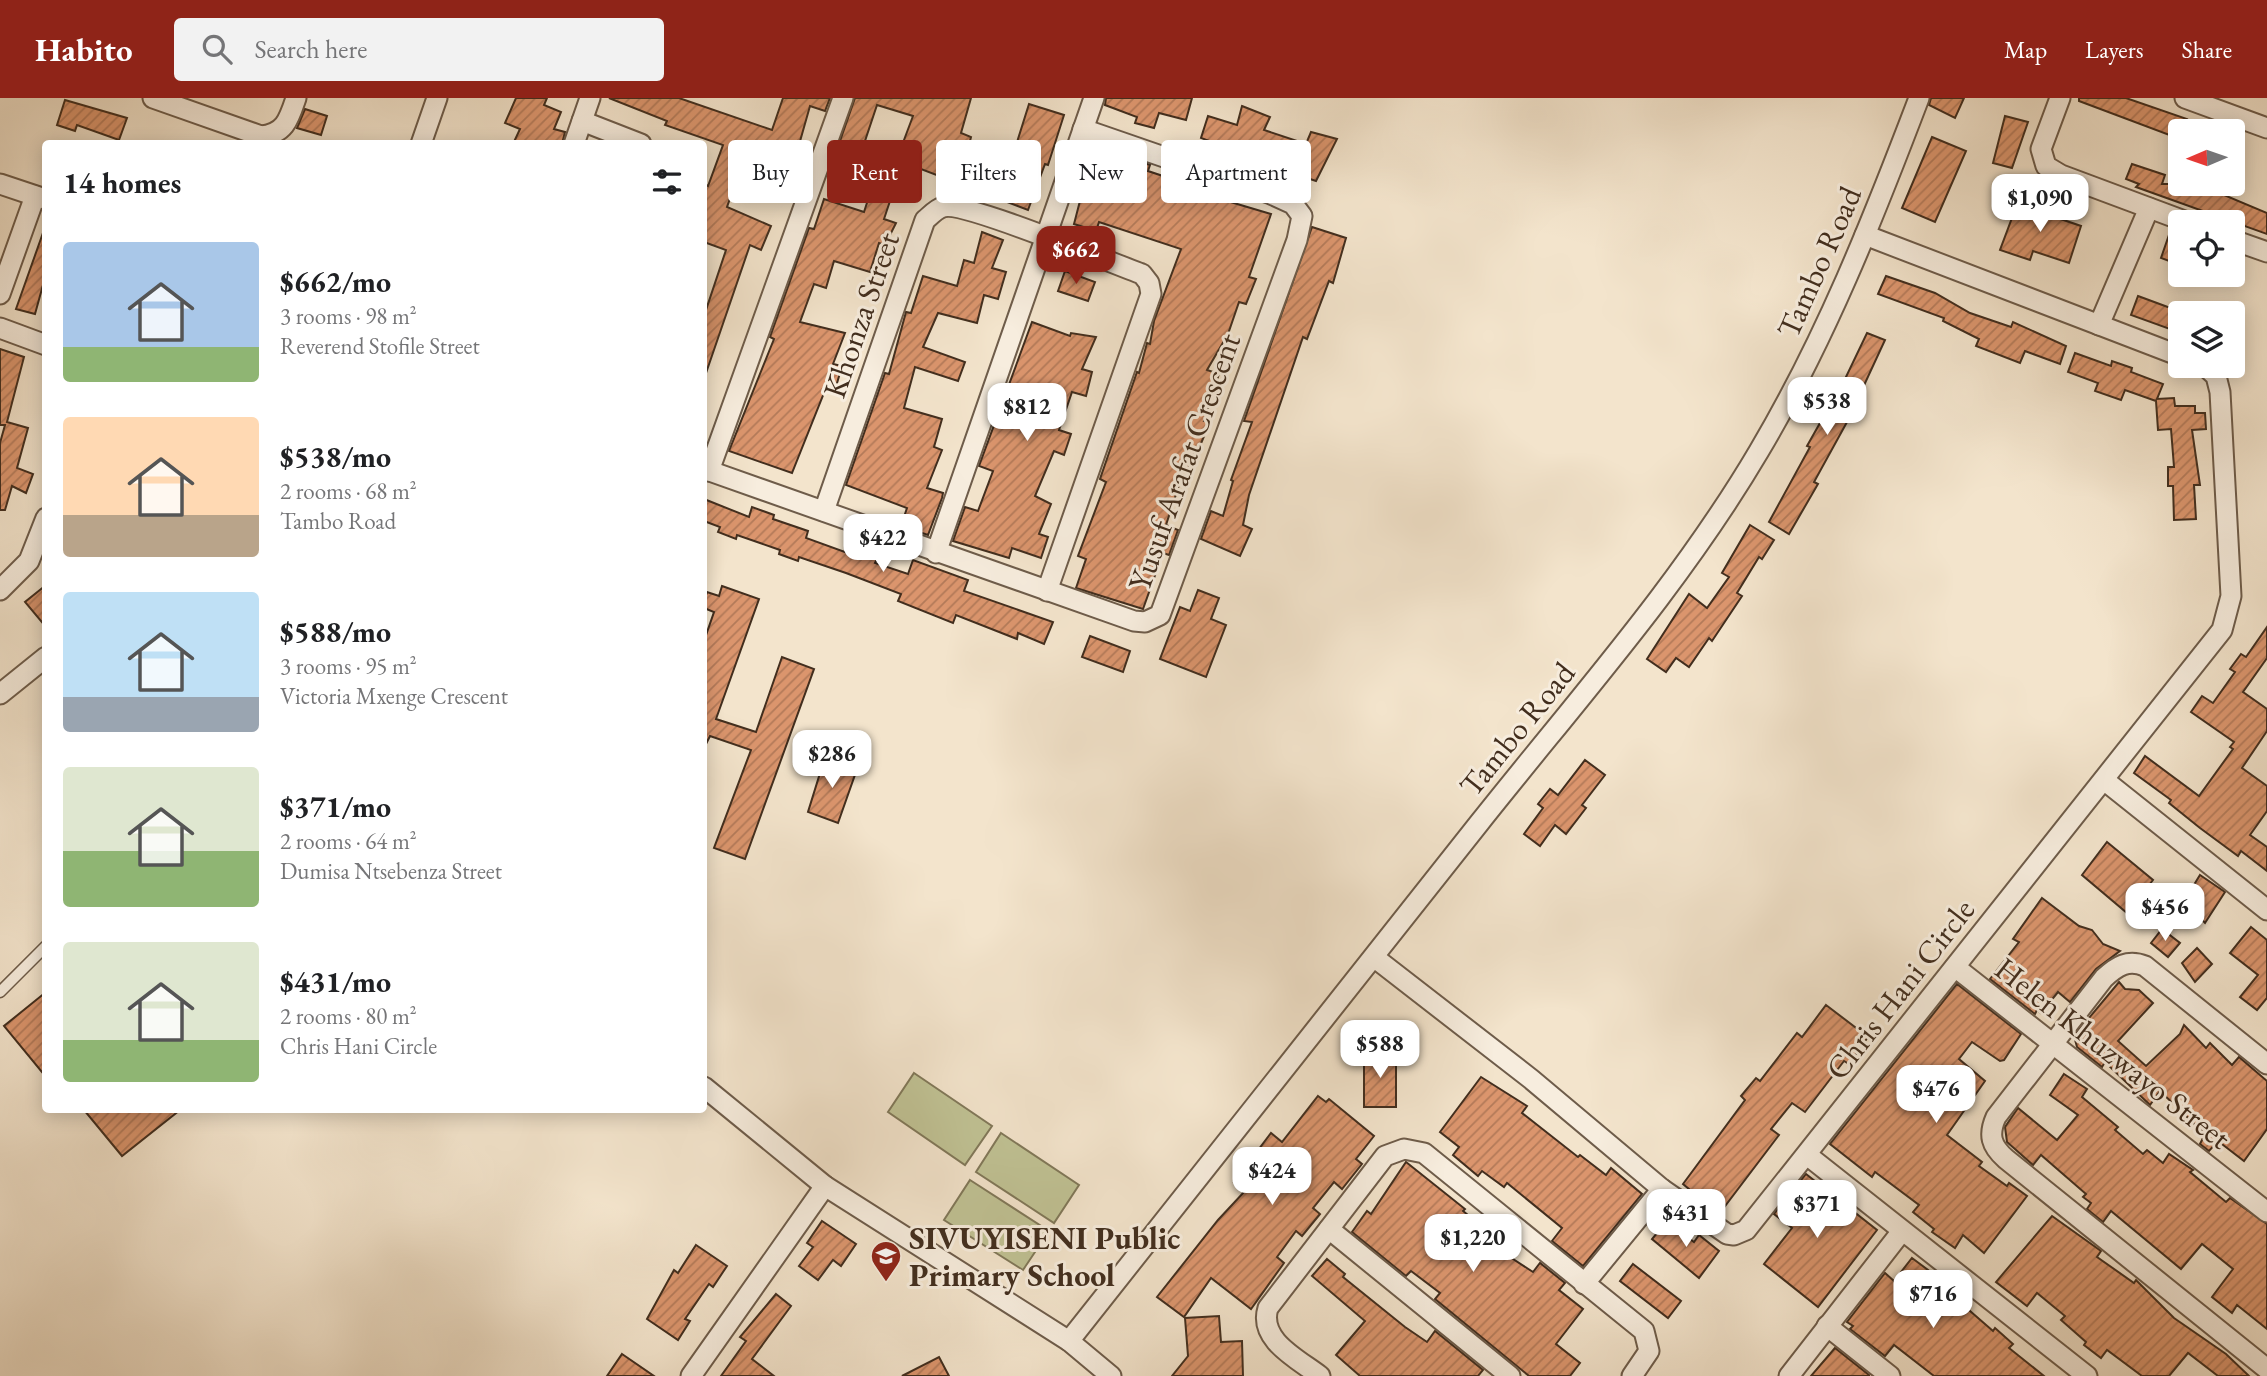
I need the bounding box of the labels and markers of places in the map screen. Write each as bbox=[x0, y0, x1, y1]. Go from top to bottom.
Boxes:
pin: $1,090 bbox=[1983, 174, 2097, 234]
pin: $662 bbox=[1035, 226, 1117, 286]
pin: $538 bbox=[1786, 378, 1868, 437]
pin: $812 bbox=[986, 384, 1068, 443]
pin: $422 bbox=[842, 514, 924, 574]
pin: $286 bbox=[791, 730, 873, 790]
pin: $456 bbox=[2124, 884, 2206, 943]
pin: $588 bbox=[1339, 1020, 1421, 1080]
pin: $476 bbox=[1895, 1066, 1977, 1125]
pin: $424 bbox=[1231, 1148, 1313, 1207]
pin: $371 bbox=[1776, 1180, 1858, 1240]
pin: $431 bbox=[1645, 1190, 1727, 1249]
pin: $1,220 bbox=[1416, 1214, 1530, 1274]
place label: SIVUYISENI Public Primary School bbox=[909, 1217, 1180, 1296]
school or university icon: SIVUYISENI Public Primary School bbox=[869, 1239, 903, 1283]
pin: $716 bbox=[1892, 1270, 1974, 1330]

